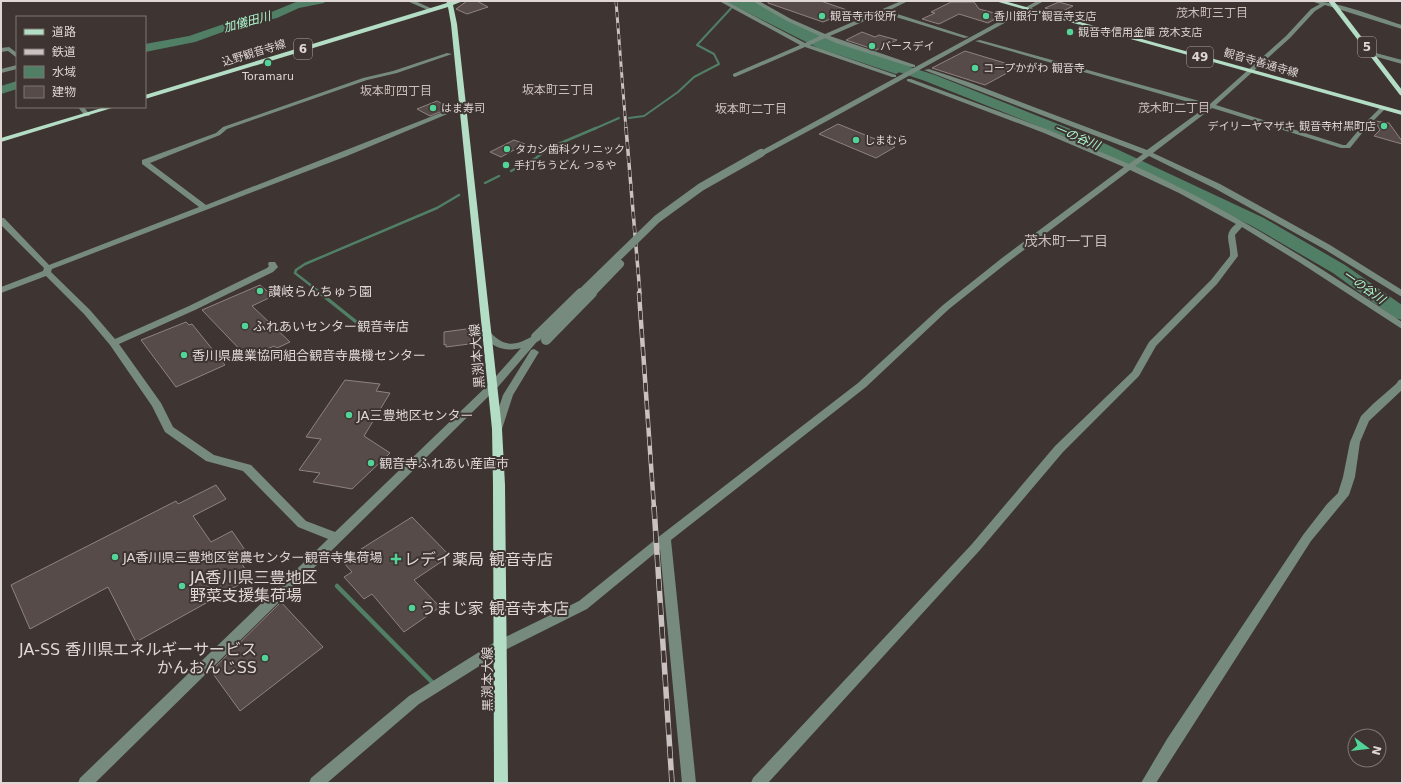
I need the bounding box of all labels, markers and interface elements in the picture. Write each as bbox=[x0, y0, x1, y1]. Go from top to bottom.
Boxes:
district label: 茂木町三丁目 bbox=[1176, 6, 1248, 20]
water label: 加儀田川 bbox=[222, 9, 274, 35]
place label: 観音寺市役所 bbox=[830, 10, 897, 23]
place label: 香川銀行 観音寺支店 bbox=[994, 10, 1097, 23]
marker: 観音寺市役所 bbox=[817, 11, 827, 21]
marker: 香川銀行 観音寺支店 bbox=[981, 11, 991, 21]
legend bbox=[16, 16, 146, 108]
text: 道路 bbox=[52, 25, 76, 39]
place label: 観音寺信用金庫 茂木支店 bbox=[1078, 26, 1203, 39]
marker: 観音寺信用金庫 茂木支店 bbox=[1065, 27, 1075, 37]
street label: 込野観音寺線 bbox=[221, 37, 287, 69]
road number: 5 bbox=[1358, 37, 1376, 57]
road number: 6 bbox=[294, 39, 312, 59]
place label: バースデイ bbox=[880, 40, 934, 53]
marker: バースデイ bbox=[867, 41, 877, 51]
text: 鉄道 bbox=[52, 45, 76, 59]
street label: 観音寺善通寺線 bbox=[1222, 46, 1300, 80]
road number: 49 bbox=[1187, 47, 1213, 67]
marker: Toramaru bbox=[263, 58, 273, 68]
place label: コープかがわ 観音寺 bbox=[983, 62, 1085, 75]
marker: コープかがわ 観音寺 bbox=[970, 63, 980, 73]
text: 水域 bbox=[52, 65, 76, 79]
place label: Toramaru bbox=[241, 70, 294, 83]
district label: 坂本町三丁目 bbox=[522, 83, 594, 97]
district label: 坂本町四丁目 bbox=[360, 84, 432, 98]
text: 建物 bbox=[52, 85, 76, 99]
district label: 茂木町二丁目 bbox=[1138, 101, 1210, 115]
place label: はま寿司 bbox=[441, 102, 485, 115]
district label: 坂本町二丁目 bbox=[715, 102, 787, 116]
marker: はま寿司 bbox=[428, 103, 438, 113]
place label: デイリーヤマザキ 観音寺村黒町店 bbox=[1208, 120, 1376, 133]
water label: 一の谷川 bbox=[1052, 121, 1104, 154]
marker: デイリーヤマザキ 観音寺村黒町店 bbox=[1379, 121, 1389, 131]
place label: しまむら bbox=[864, 134, 908, 147]
marker: しまむら bbox=[851, 135, 861, 145]
place label: タカシ歯科クリニック bbox=[515, 143, 625, 156]
marker: タカシ歯科クリニック bbox=[502, 144, 512, 154]
place label: 手打ちうどん つるや bbox=[514, 159, 617, 172]
marker: 手打ちうどん つるや bbox=[501, 160, 511, 170]
district label: 茂木町一丁目 bbox=[1024, 233, 1108, 249]
water label: 一の谷川 bbox=[1340, 267, 1389, 308]
place label: 讃岐らんちゅう園 bbox=[268, 284, 372, 299]
marker: 讃岐らんちゅう園 bbox=[255, 286, 265, 296]
place label: ふれあいセンター観音寺店 bbox=[253, 319, 409, 334]
marker: ふれあいセンター観音寺店 bbox=[240, 321, 250, 331]
street label: 黒渕本大線 bbox=[467, 323, 487, 389]
place label: 香川県農業協同組合観音寺農機センター bbox=[192, 348, 426, 363]
marker: 香川県農業協同組合観音寺農機センター bbox=[179, 350, 189, 360]
place label: JA三豊地区センター bbox=[356, 408, 474, 423]
marker: JA三豊地区センター bbox=[344, 410, 354, 420]
place label: 観音寺ふれあい産直市 bbox=[379, 456, 509, 471]
marker: 観音寺ふれあい産直市 bbox=[366, 458, 376, 468]
place label: JA香川県三豊地区営農センター観音寺集荷場 bbox=[122, 550, 383, 565]
place label: レデイ薬局 観音寺店 bbox=[404, 550, 553, 569]
marker: JA香川県三豊地区営農センター観音寺集荷場 bbox=[110, 552, 120, 562]
marker: レデイ薬局 観音寺店 bbox=[391, 554, 401, 564]
place label: JA香川県三豊地区 野菜支援集荷場 bbox=[189, 568, 317, 605]
marker: JA香川県三豊地区 野菜支援集荷場 bbox=[177, 581, 187, 591]
place label: うまじ家 観音寺本店 bbox=[420, 599, 569, 618]
marker: うまじ家 観音寺本店 bbox=[407, 603, 417, 613]
place label: JA-SS 香川県エネルギーサービス かんおんじSS bbox=[18, 640, 257, 677]
street label: 黒渕本大線 bbox=[480, 646, 495, 712]
marker: JA-SS 香川県エネルギーサービス かんおんじSS bbox=[260, 653, 270, 663]
north arrow bbox=[1347, 728, 1387, 768]
text: N bbox=[1369, 744, 1384, 757]

